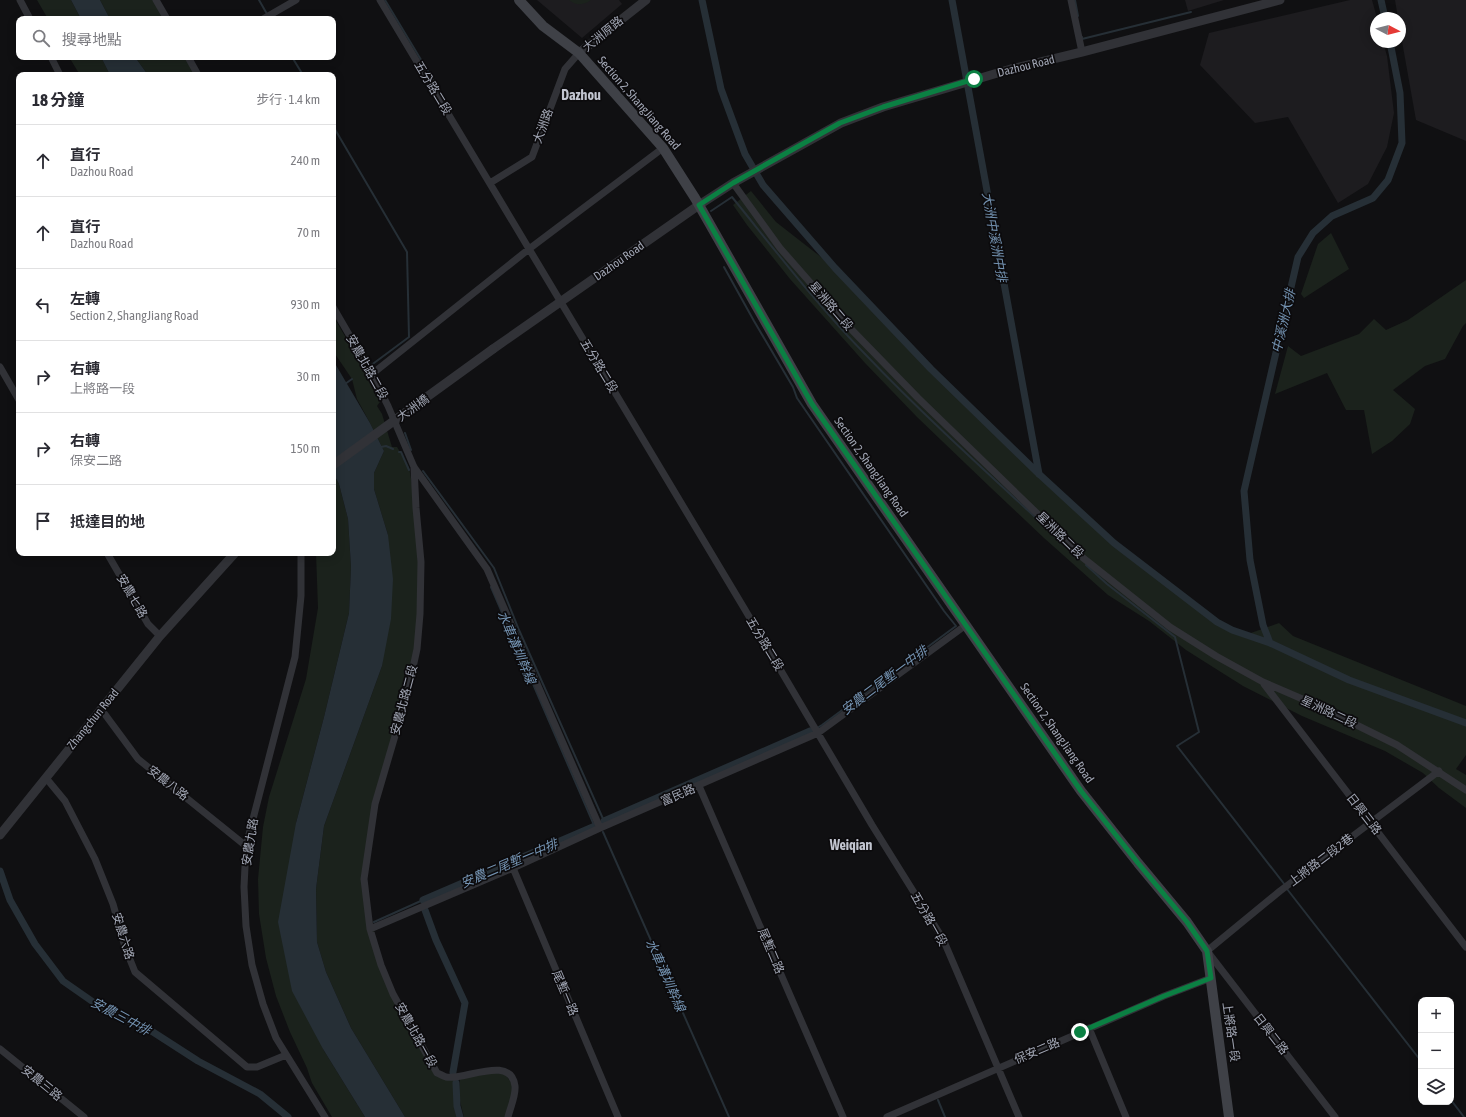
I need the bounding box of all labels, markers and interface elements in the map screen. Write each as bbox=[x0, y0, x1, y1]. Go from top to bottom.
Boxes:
north arrow bbox=[1370, 12, 1406, 48]
street label: 大洲原路 bbox=[580, 13, 626, 55]
search box bbox=[16, 16, 336, 60]
icon: search bbox=[30, 27, 52, 49]
text: 搜尋地點 bbox=[62, 31, 122, 48]
street label: Dazhou Road bbox=[996, 52, 1056, 80]
street label: Section 2, ShangJiang Road bbox=[595, 54, 683, 152]
street label: 五分路二段 bbox=[412, 59, 454, 117]
route start bbox=[965, 70, 983, 88]
district label: Dazhou bbox=[561, 87, 601, 103]
text: 18 分鐘 bbox=[32, 90, 84, 110]
text: 步行 · 1.4 km bbox=[256, 92, 320, 107]
street label: 大洲路 bbox=[530, 107, 556, 145]
text: 直行 bbox=[70, 146, 100, 163]
icon: ahead bbox=[32, 150, 54, 172]
text: 240 m bbox=[291, 153, 320, 168]
text: Dazhou Road bbox=[70, 164, 133, 179]
water label: 大洲中溪洲中排 bbox=[979, 191, 1010, 285]
text: 直行 bbox=[70, 218, 100, 235]
icon: ahead bbox=[32, 222, 54, 244]
text: 70 m bbox=[297, 225, 320, 240]
text: Dazhou Road bbox=[70, 236, 133, 251]
street label: Dazhou Road bbox=[591, 239, 647, 283]
street label: 星洲路二段 bbox=[806, 279, 856, 333]
water label: 中溪洲大排 bbox=[1269, 286, 1299, 354]
text: 左轉 bbox=[70, 290, 100, 307]
icon: left bbox=[32, 294, 54, 316]
text: 930 m bbox=[291, 297, 320, 312]
text: Section 2, ShangJiang Road bbox=[70, 308, 199, 323]
street label: 安農北路二段 bbox=[343, 332, 391, 402]
street label: 五分路二段 bbox=[578, 337, 620, 395]
text: 右轉 bbox=[70, 360, 100, 377]
icon: right bbox=[32, 366, 54, 388]
text: 30 m bbox=[297, 369, 320, 384]
text: 上將路一段 bbox=[70, 381, 135, 396]
street label: 大洲橋 bbox=[394, 392, 432, 424]
street label: Section 2, ShangJiang Road bbox=[831, 414, 911, 520]
text: 右轉 bbox=[70, 432, 100, 449]
icon: right bbox=[32, 438, 54, 460]
text: 150 m bbox=[291, 441, 320, 456]
text: 保安二路 bbox=[70, 453, 122, 468]
street label: 星洲路二段 bbox=[1034, 509, 1086, 561]
icon: arrive bbox=[32, 510, 54, 532]
text: 抵達目的地 bbox=[70, 513, 145, 530]
street label: 安農七路 bbox=[114, 572, 150, 620]
water label: 水車溝圳幹線 bbox=[494, 608, 539, 688]
street label: 五分路二段 bbox=[744, 615, 786, 673]
water label: 安農二尾塹一中排 bbox=[838, 642, 932, 718]
street label: 安農北路二段 bbox=[388, 663, 420, 737]
street label: Section 2, ShangJiang Road bbox=[1017, 680, 1097, 786]
street label: Zhangchun Road bbox=[64, 686, 122, 752]
street label: 星洲路二段 bbox=[1299, 693, 1359, 731]
street label: 安農八路 bbox=[145, 763, 191, 803]
street label: 富民路 bbox=[659, 782, 697, 808]
street label: 日興三路 bbox=[1344, 791, 1384, 837]
street label: 安農九路 bbox=[239, 817, 261, 867]
street label: 上將路二段2巷 bbox=[1286, 831, 1356, 889]
water label: 安農二尾塹一中排 bbox=[458, 835, 562, 891]
district label: Weiqian bbox=[829, 837, 872, 853]
street label: 五分路一段 bbox=[908, 890, 950, 948]
street label: 安農六路 bbox=[109, 911, 137, 961]
street label: 尾塹二路 bbox=[755, 926, 787, 976]
water label: 水車溝圳幹線 bbox=[643, 937, 689, 1016]
street label: 尾塹一路 bbox=[549, 968, 581, 1018]
water label: 安農三中排 bbox=[89, 995, 155, 1039]
map controls bbox=[1418, 997, 1454, 1105]
button: + bbox=[1418, 997, 1454, 1033]
street label: 安農北路一段 bbox=[392, 1000, 440, 1070]
street label: 上將路一段 bbox=[1220, 1001, 1242, 1063]
street label: 日興二路 bbox=[1251, 1011, 1291, 1057]
route end bbox=[1071, 1023, 1089, 1041]
button: − bbox=[1418, 1033, 1454, 1069]
street label: 保安二路 bbox=[1012, 1035, 1062, 1067]
street label: 安農三路 bbox=[19, 1062, 65, 1104]
button: layers bbox=[1418, 1069, 1454, 1105]

